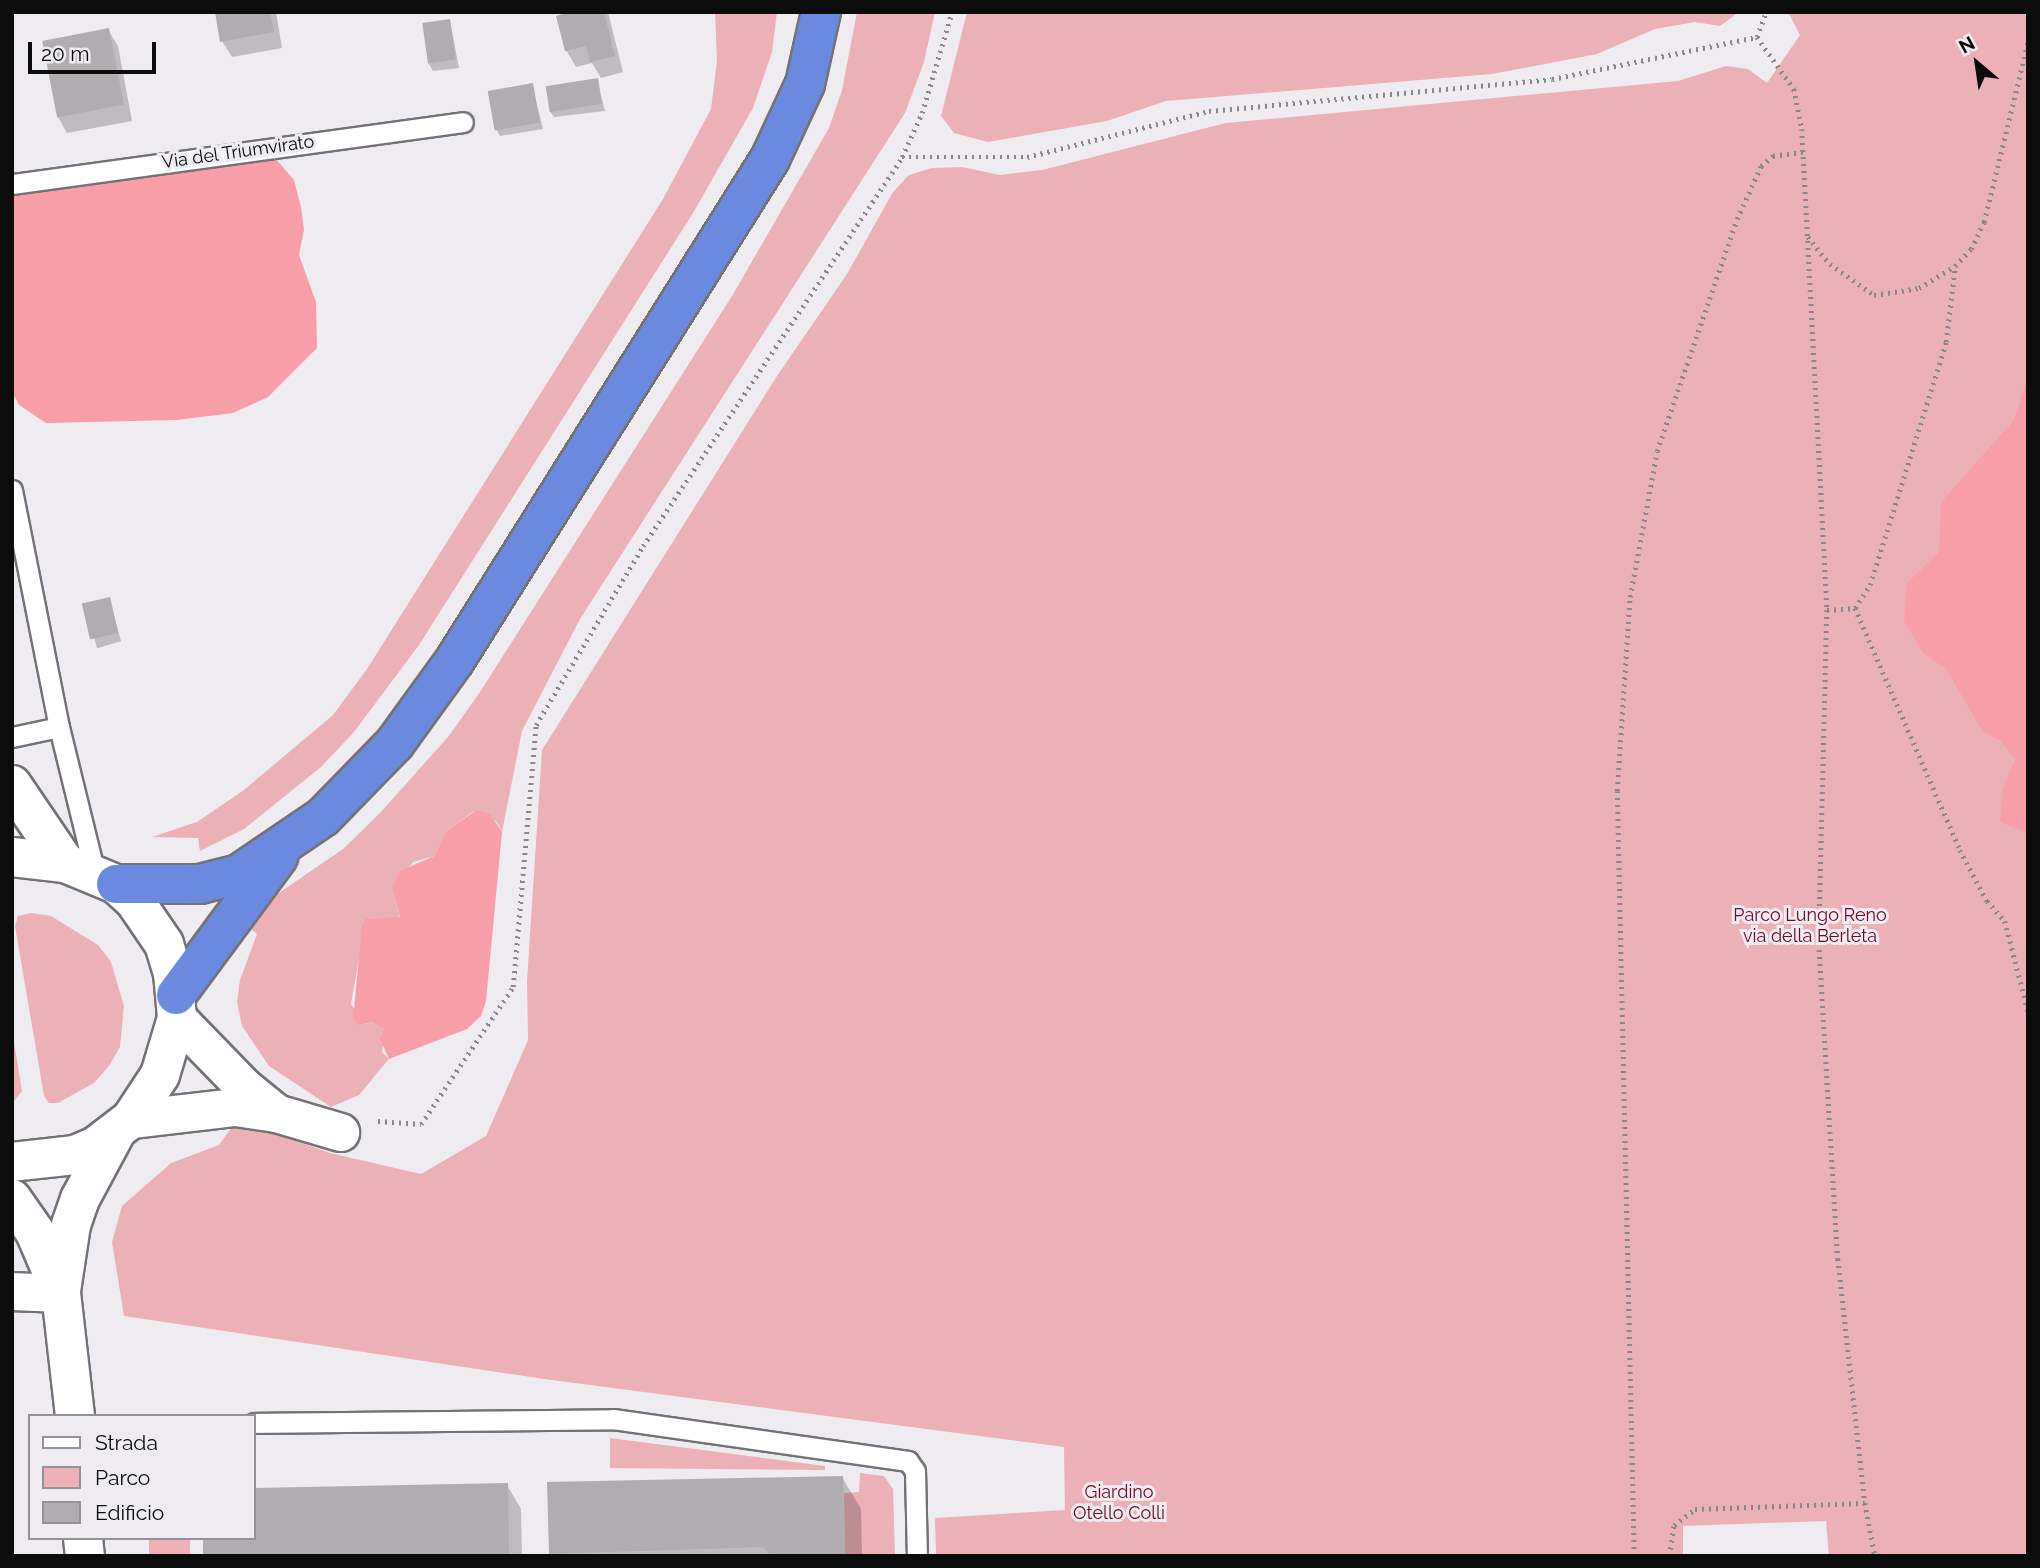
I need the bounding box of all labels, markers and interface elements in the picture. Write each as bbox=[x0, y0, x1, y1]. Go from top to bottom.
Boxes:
scale bar bbox=[32, 28, 159, 72]
north arrow bbox=[1942, 28, 2012, 98]
text: N bbox=[1955, 31, 1978, 58]
text: 20 m bbox=[41, 41, 89, 66]
street label: Via del Triumvirato bbox=[160, 131, 316, 173]
park label: Parco Lungo Reno via della Berleta bbox=[1733, 905, 1887, 948]
legend bbox=[28, 1414, 256, 1540]
text: Strada bbox=[95, 1430, 158, 1455]
text: Parco bbox=[95, 1465, 150, 1490]
park label: Giardino Otello Colli bbox=[1073, 1482, 1165, 1524]
text: Edificio bbox=[95, 1500, 164, 1525]

